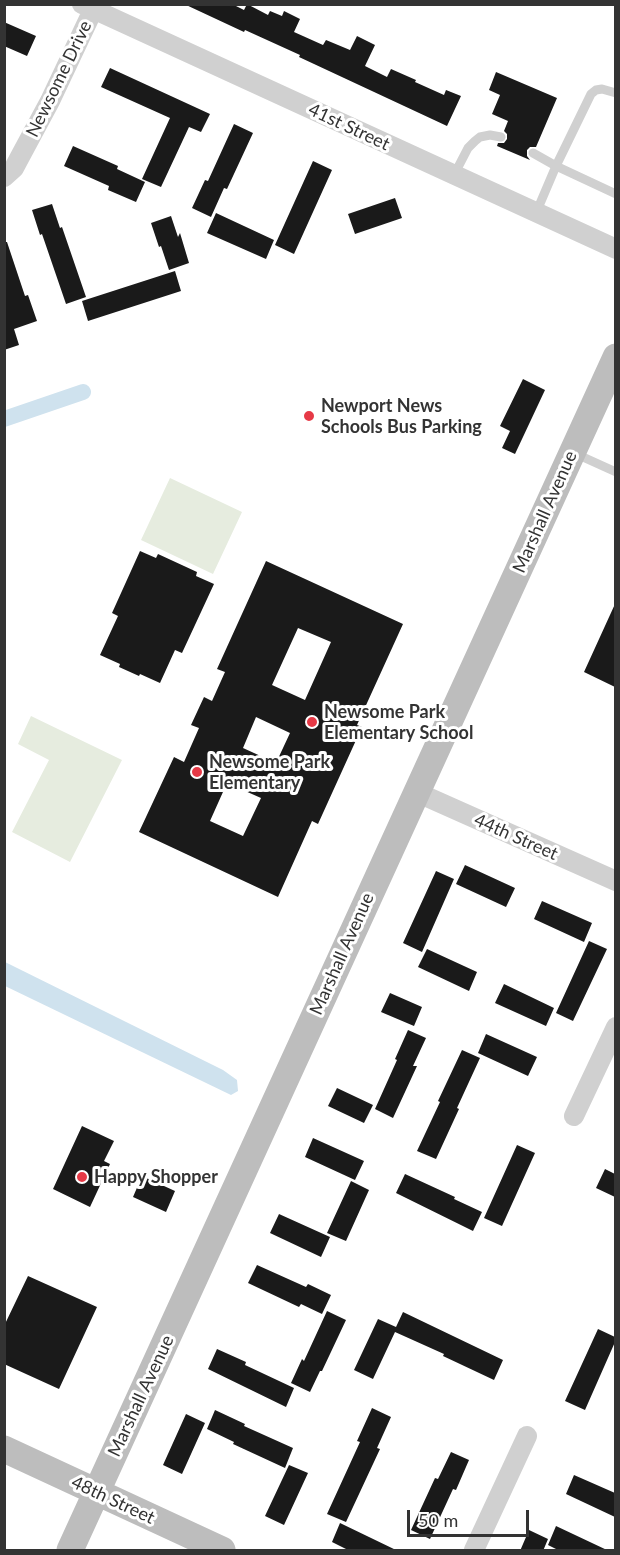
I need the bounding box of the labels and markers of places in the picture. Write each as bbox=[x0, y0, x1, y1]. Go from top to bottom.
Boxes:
place label: Newport News Schools Bus Parking bbox=[321, 395, 482, 438]
marker: Newport News Schools Bus Parking bbox=[302, 409, 316, 423]
place label: Newsome Park Elementary School bbox=[324, 701, 473, 744]
marker: Newsome Park Elementary School bbox=[305, 715, 319, 729]
place label: Newsome Park Elementary bbox=[209, 751, 330, 794]
marker: Newsome Park Elementary bbox=[190, 765, 204, 779]
place label: Happy Shopper bbox=[94, 1166, 218, 1188]
marker: Happy Shopper bbox=[75, 1170, 89, 1184]

